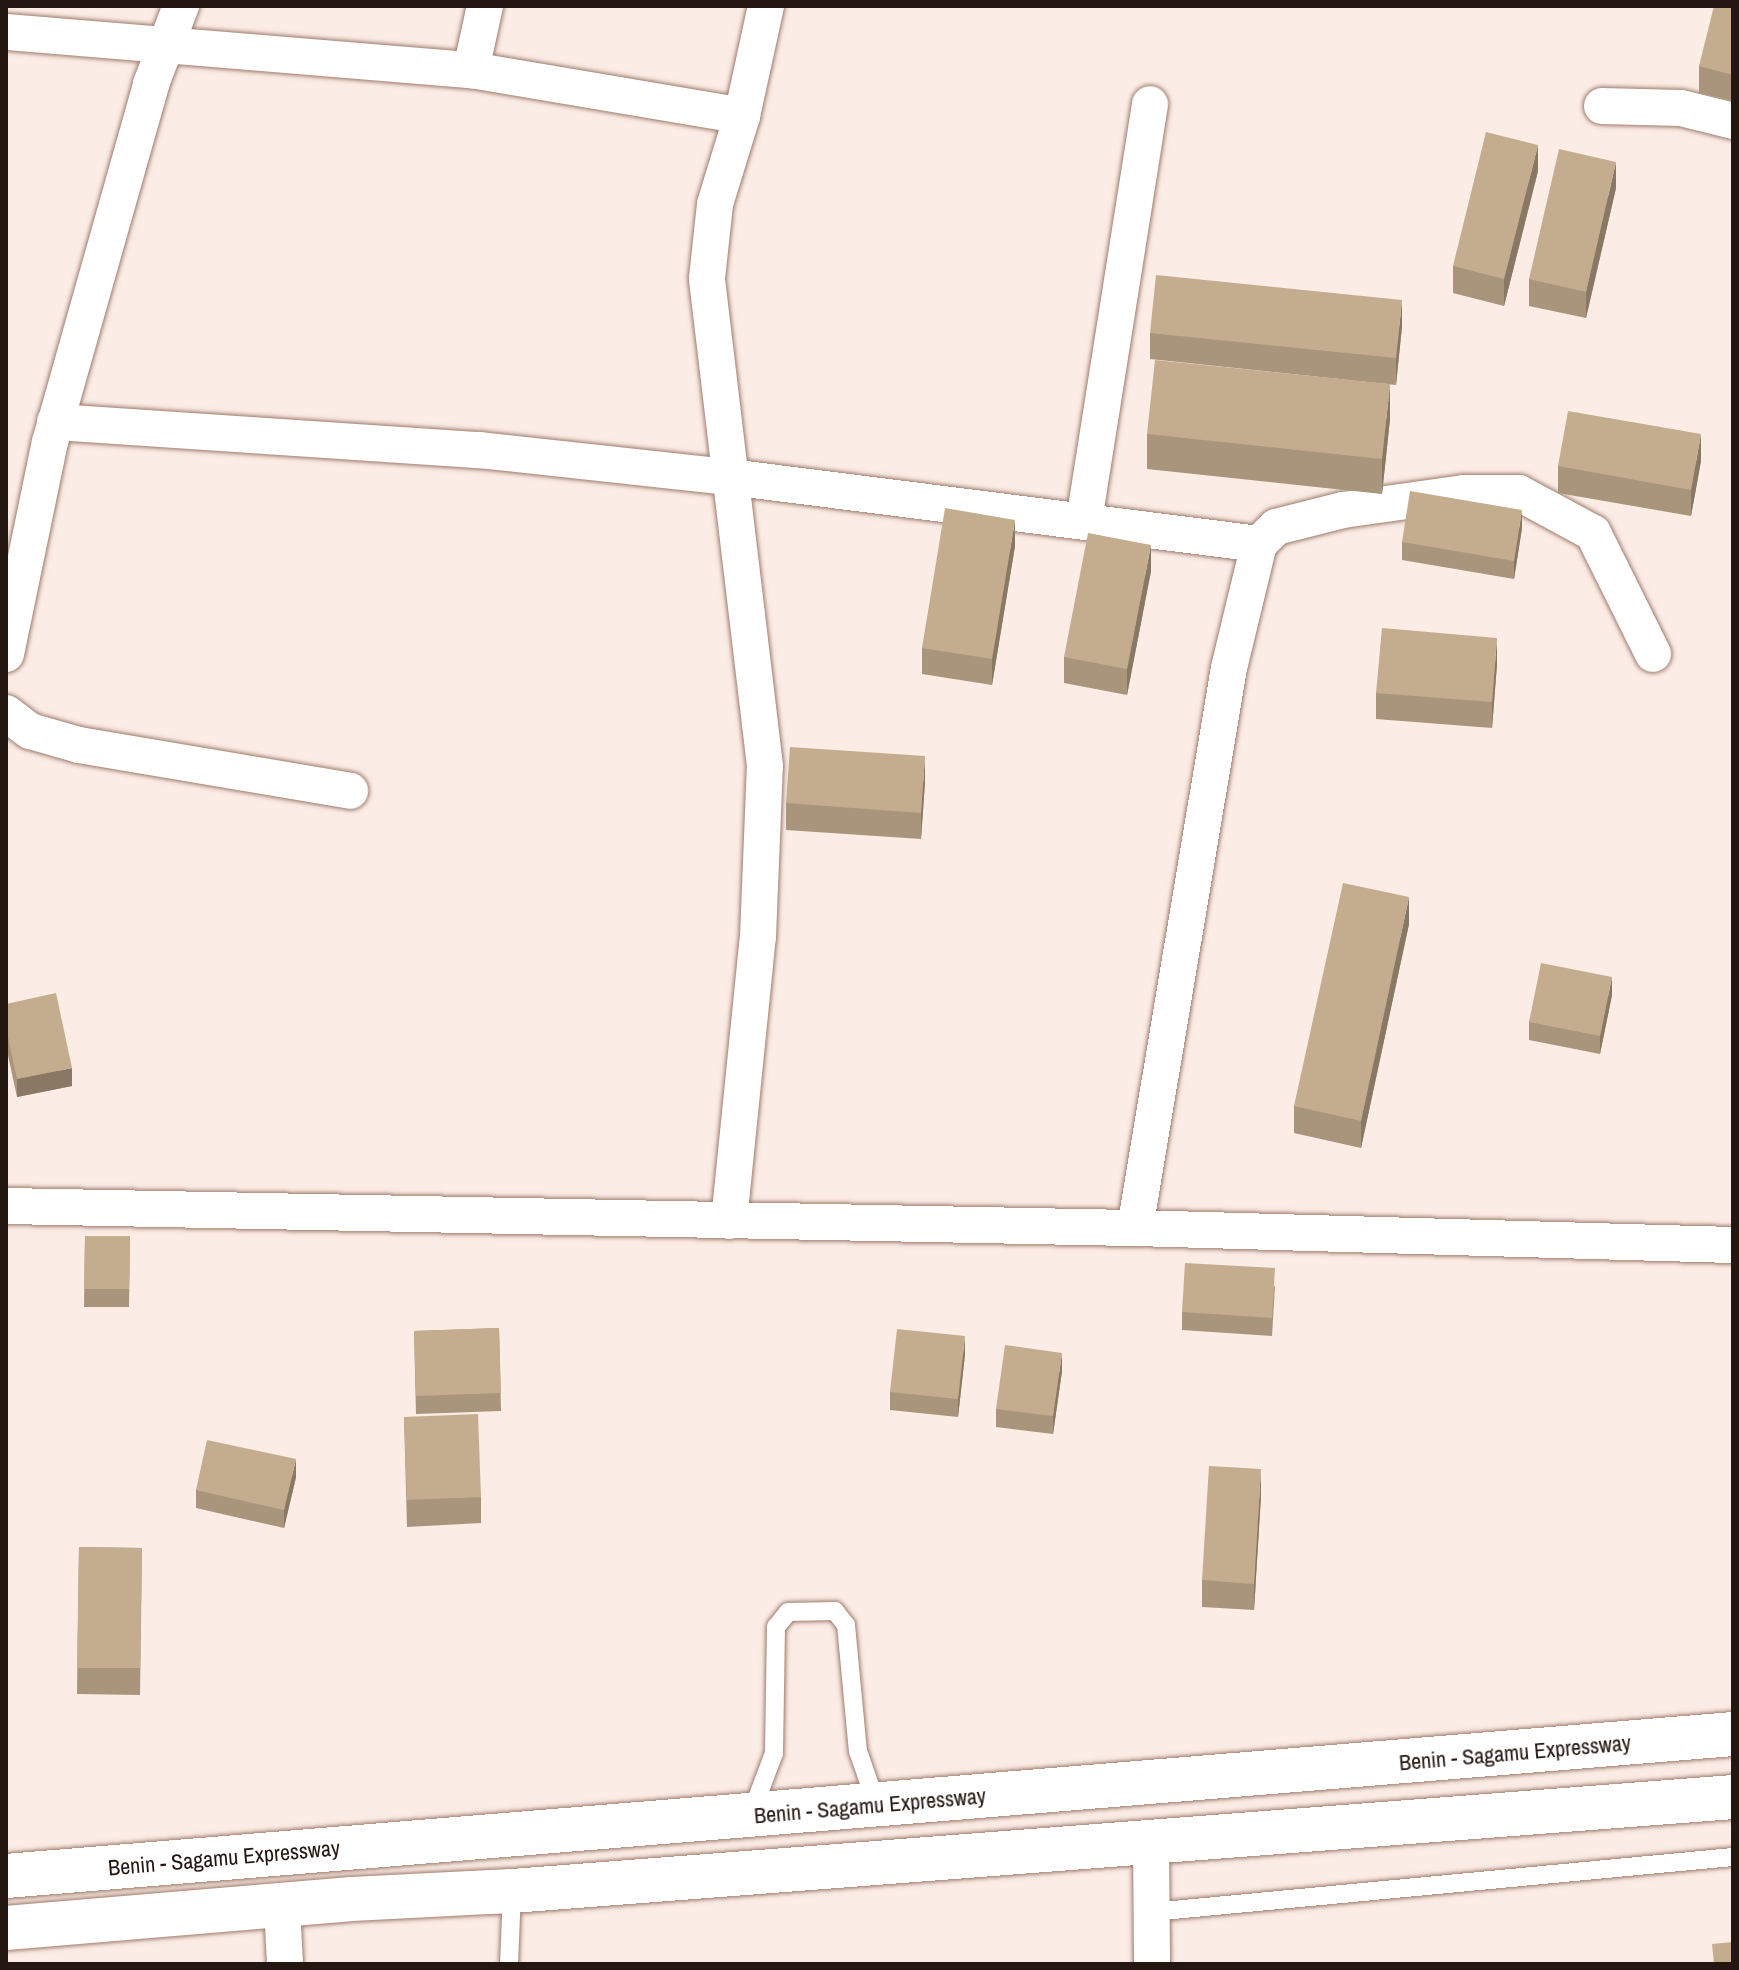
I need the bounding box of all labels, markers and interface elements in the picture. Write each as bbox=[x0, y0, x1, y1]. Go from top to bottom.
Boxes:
street label: Benin - Sagamu Expressway bbox=[1398, 1730, 1632, 1776]
street label: Benin - Sagamu Expressway bbox=[753, 1783, 987, 1829]
street label: Benin - Sagamu Expressway bbox=[107, 1835, 341, 1881]

